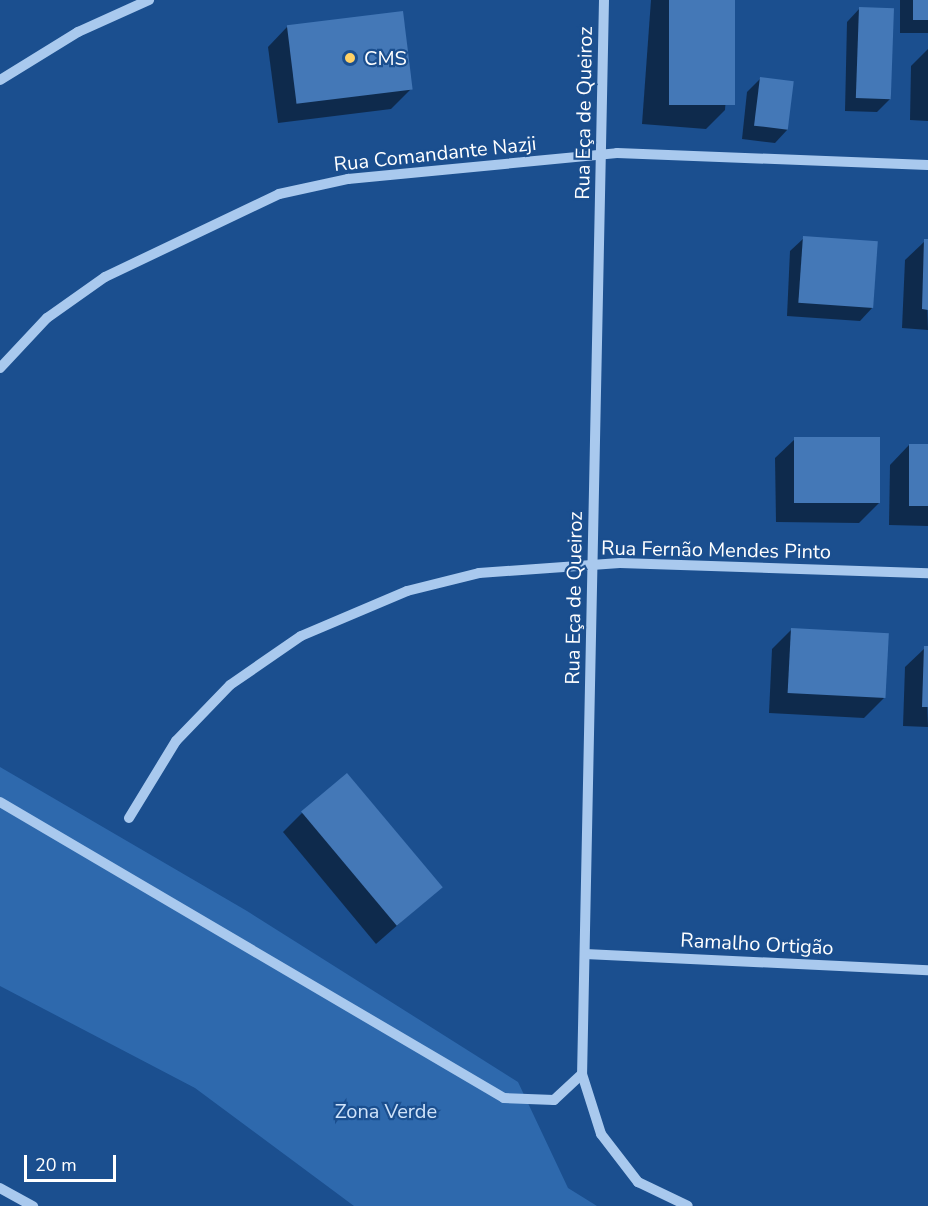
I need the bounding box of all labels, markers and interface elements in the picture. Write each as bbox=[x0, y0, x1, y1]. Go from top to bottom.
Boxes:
street label: Rua Eça de Queiroz bbox=[570, 26, 598, 200]
place label: CMS bbox=[364, 46, 407, 70]
marker: CMS bbox=[341, 49, 359, 67]
street label: Rua Comandante Nazji bbox=[332, 131, 538, 177]
street label: Rua Eça de Queiroz bbox=[560, 511, 588, 685]
street label: Rua Fernão Mendes Pinto bbox=[601, 536, 831, 564]
street label: Ramalho Ortigão bbox=[680, 928, 834, 960]
park label: Zona Verde bbox=[335, 1099, 437, 1123]
scale bar bbox=[27, 1143, 118, 1181]
text: 20 m bbox=[35, 1153, 77, 1177]

